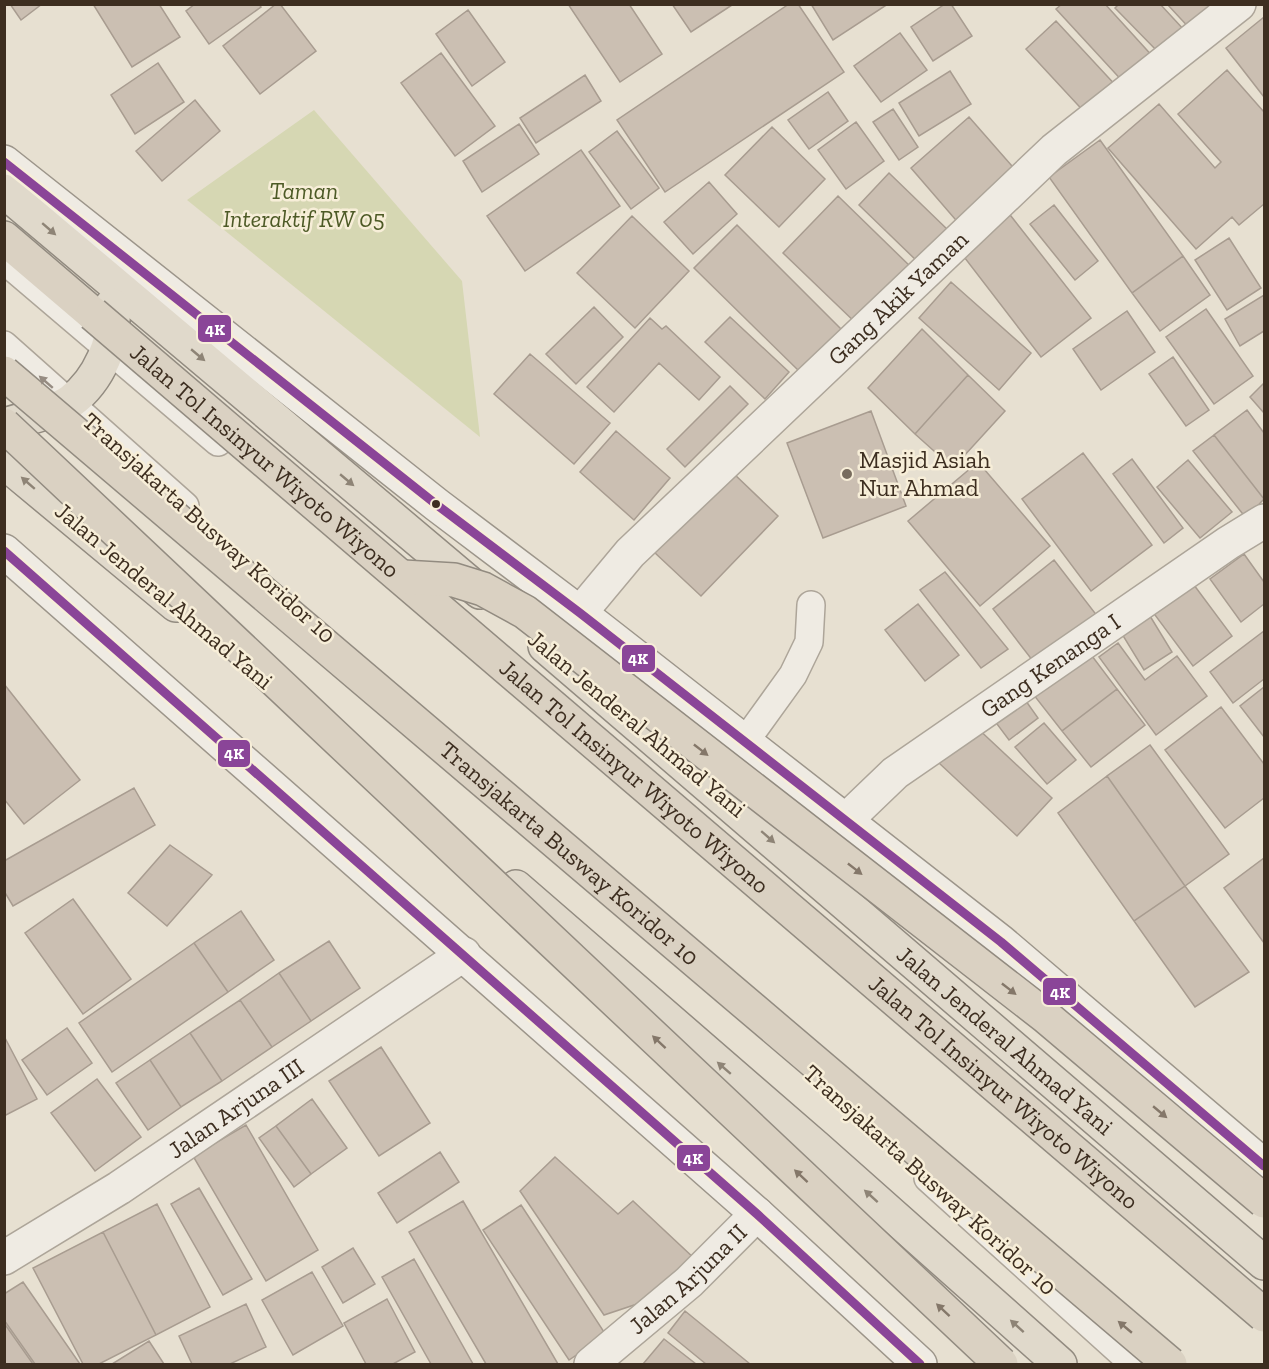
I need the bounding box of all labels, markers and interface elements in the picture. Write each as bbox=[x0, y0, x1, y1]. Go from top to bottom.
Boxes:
park label: Taman Interaktif RW 05 bbox=[223, 176, 385, 233]
one-way arrow bbox=[41, 222, 56, 235]
street label: Gang Akik Yaman bbox=[822, 224, 974, 371]
line badge: 4K bbox=[197, 314, 232, 343]
text: 4K bbox=[205, 320, 225, 339]
street label: Jalan Tol Insinyur Wiyoto Wiyono bbox=[124, 337, 406, 584]
one-way arrow bbox=[190, 348, 205, 361]
one-way arrow bbox=[39, 375, 54, 389]
street label: Transjakarta Busway Koridor 10 bbox=[77, 406, 342, 649]
place label: Masjid Asiah Nur Ahmad bbox=[859, 445, 991, 502]
marker: Masjid Asiah Nur Ahmad bbox=[840, 467, 854, 481]
one-way arrow bbox=[339, 474, 355, 487]
one-way arrow bbox=[21, 477, 36, 490]
street label: Jalan Jenderal Ahmad Yani bbox=[50, 496, 279, 695]
unlabelled marker bbox=[430, 498, 442, 510]
street label: Gang Kenanga I bbox=[974, 607, 1126, 724]
street label: Jalan Jenderal Ahmad Yani bbox=[523, 624, 752, 823]
line badge: 4K bbox=[621, 644, 656, 673]
text: 4K bbox=[628, 649, 648, 668]
street label: Jalan Tol Insinyur Wiyoto Wiyono bbox=[494, 653, 775, 900]
street label: Transjakarta Busway Koridor 10 bbox=[434, 735, 705, 971]
line badge: 4K bbox=[217, 739, 251, 768]
one-way arrow bbox=[693, 743, 708, 755]
text: 4K bbox=[224, 744, 244, 763]
one-way arrow bbox=[760, 830, 775, 843]
one-way arrow bbox=[847, 863, 863, 876]
street label: Jalan Jenderal Ahmad Yani bbox=[891, 940, 1119, 1141]
street label: Jalan Tol Insinyur Wiyoto Wiyono bbox=[863, 969, 1145, 1215]
line badge: 4K bbox=[1042, 977, 1077, 1006]
one-way arrow bbox=[1001, 982, 1017, 995]
text: 4K bbox=[1050, 983, 1070, 1002]
one-way arrow bbox=[653, 1036, 667, 1050]
street label: Jalan Arjuna III bbox=[162, 1052, 309, 1164]
street label: Transjakarta Busway Koridor 10 bbox=[798, 1058, 1063, 1301]
one-way arrow bbox=[717, 1062, 732, 1075]
one-way arrow bbox=[1152, 1105, 1168, 1118]
line badge: 4K bbox=[676, 1144, 711, 1172]
text: 4K bbox=[683, 1149, 703, 1168]
one-way arrow bbox=[794, 1169, 809, 1183]
one-way arrow bbox=[864, 1190, 879, 1203]
street label: Jalan Arjuna II bbox=[623, 1218, 753, 1340]
one-way arrow bbox=[936, 1304, 951, 1317]
one-way arrow bbox=[1009, 1319, 1024, 1333]
one-way arrow bbox=[1117, 1320, 1133, 1333]

